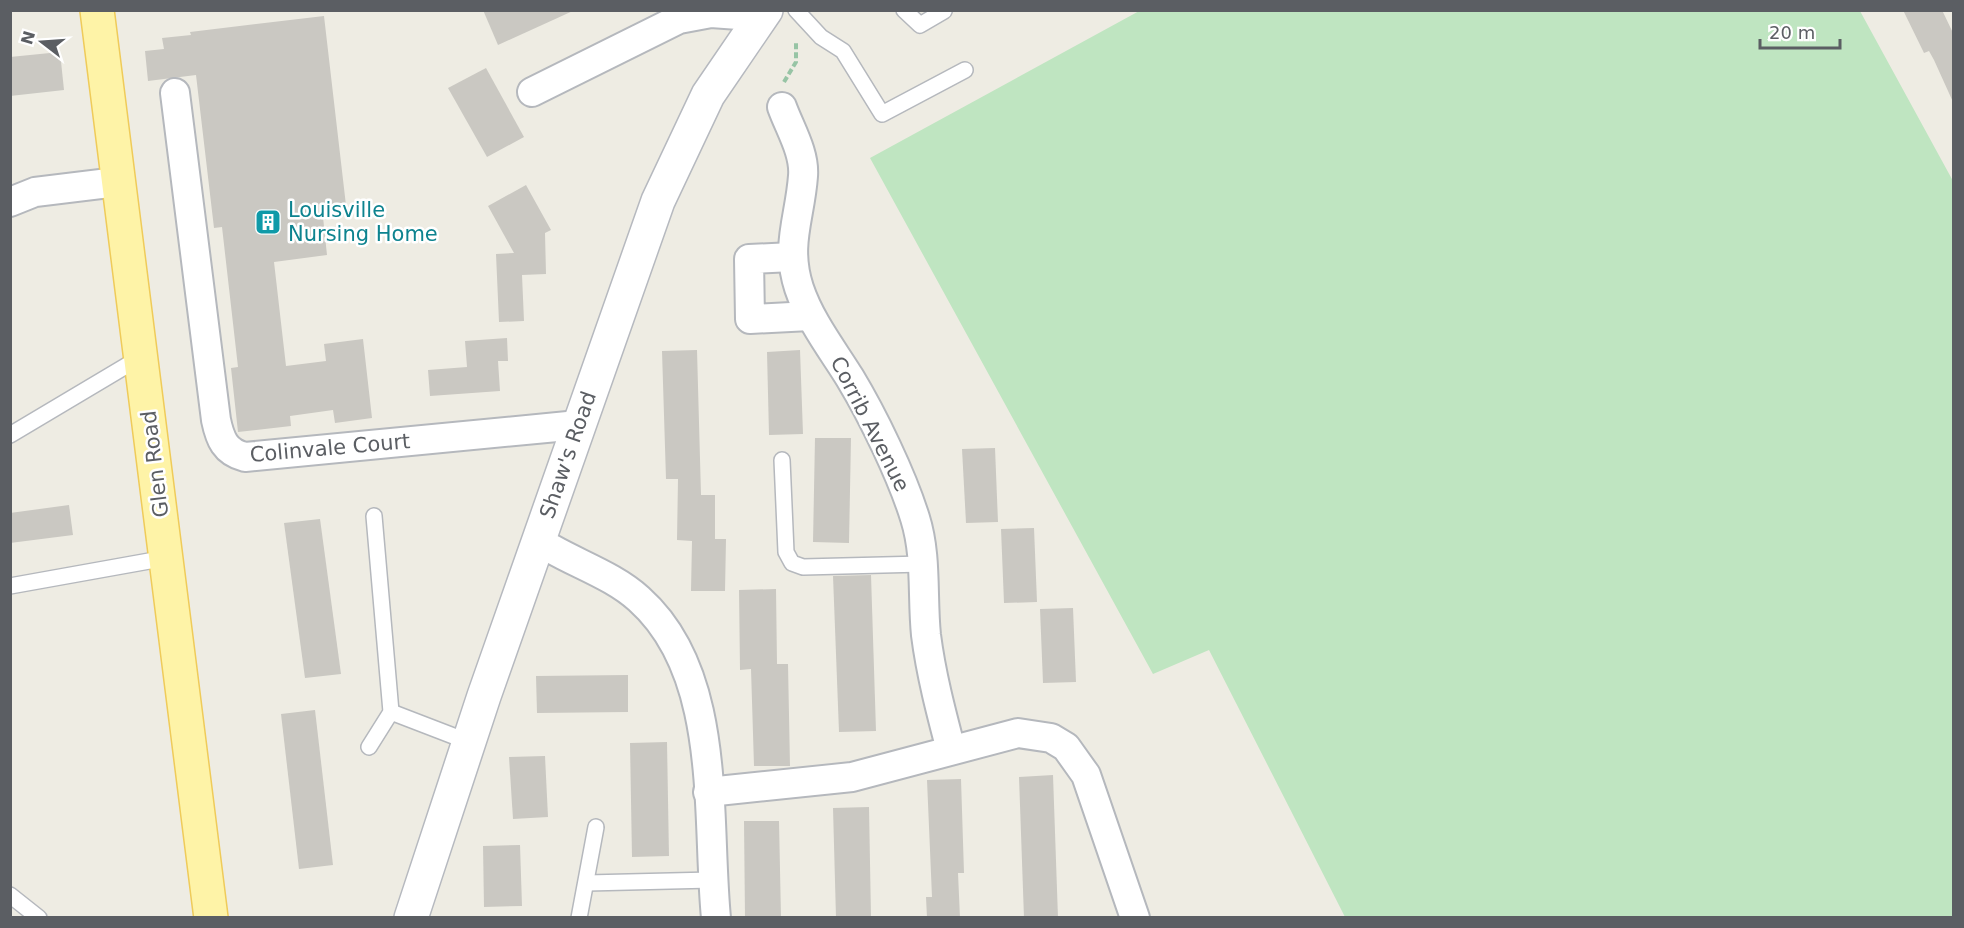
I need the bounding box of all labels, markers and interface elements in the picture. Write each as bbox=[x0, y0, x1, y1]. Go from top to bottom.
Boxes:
north arrow bbox=[12, 12, 72, 72]
scale bar bbox=[1760, 12, 1840, 50]
text: 20 m bbox=[1769, 22, 1815, 43]
text: N bbox=[17, 29, 39, 47]
place label: Louisville Nursing Home bbox=[288, 198, 438, 246]
building icon: Louisville Nursing Home bbox=[253, 207, 283, 237]
street label: Corrib Avenue bbox=[826, 352, 914, 496]
street label: Shaw's Road bbox=[535, 388, 601, 522]
street label: Glen Road bbox=[137, 409, 173, 519]
street label: Colinvale Court bbox=[249, 429, 411, 467]

